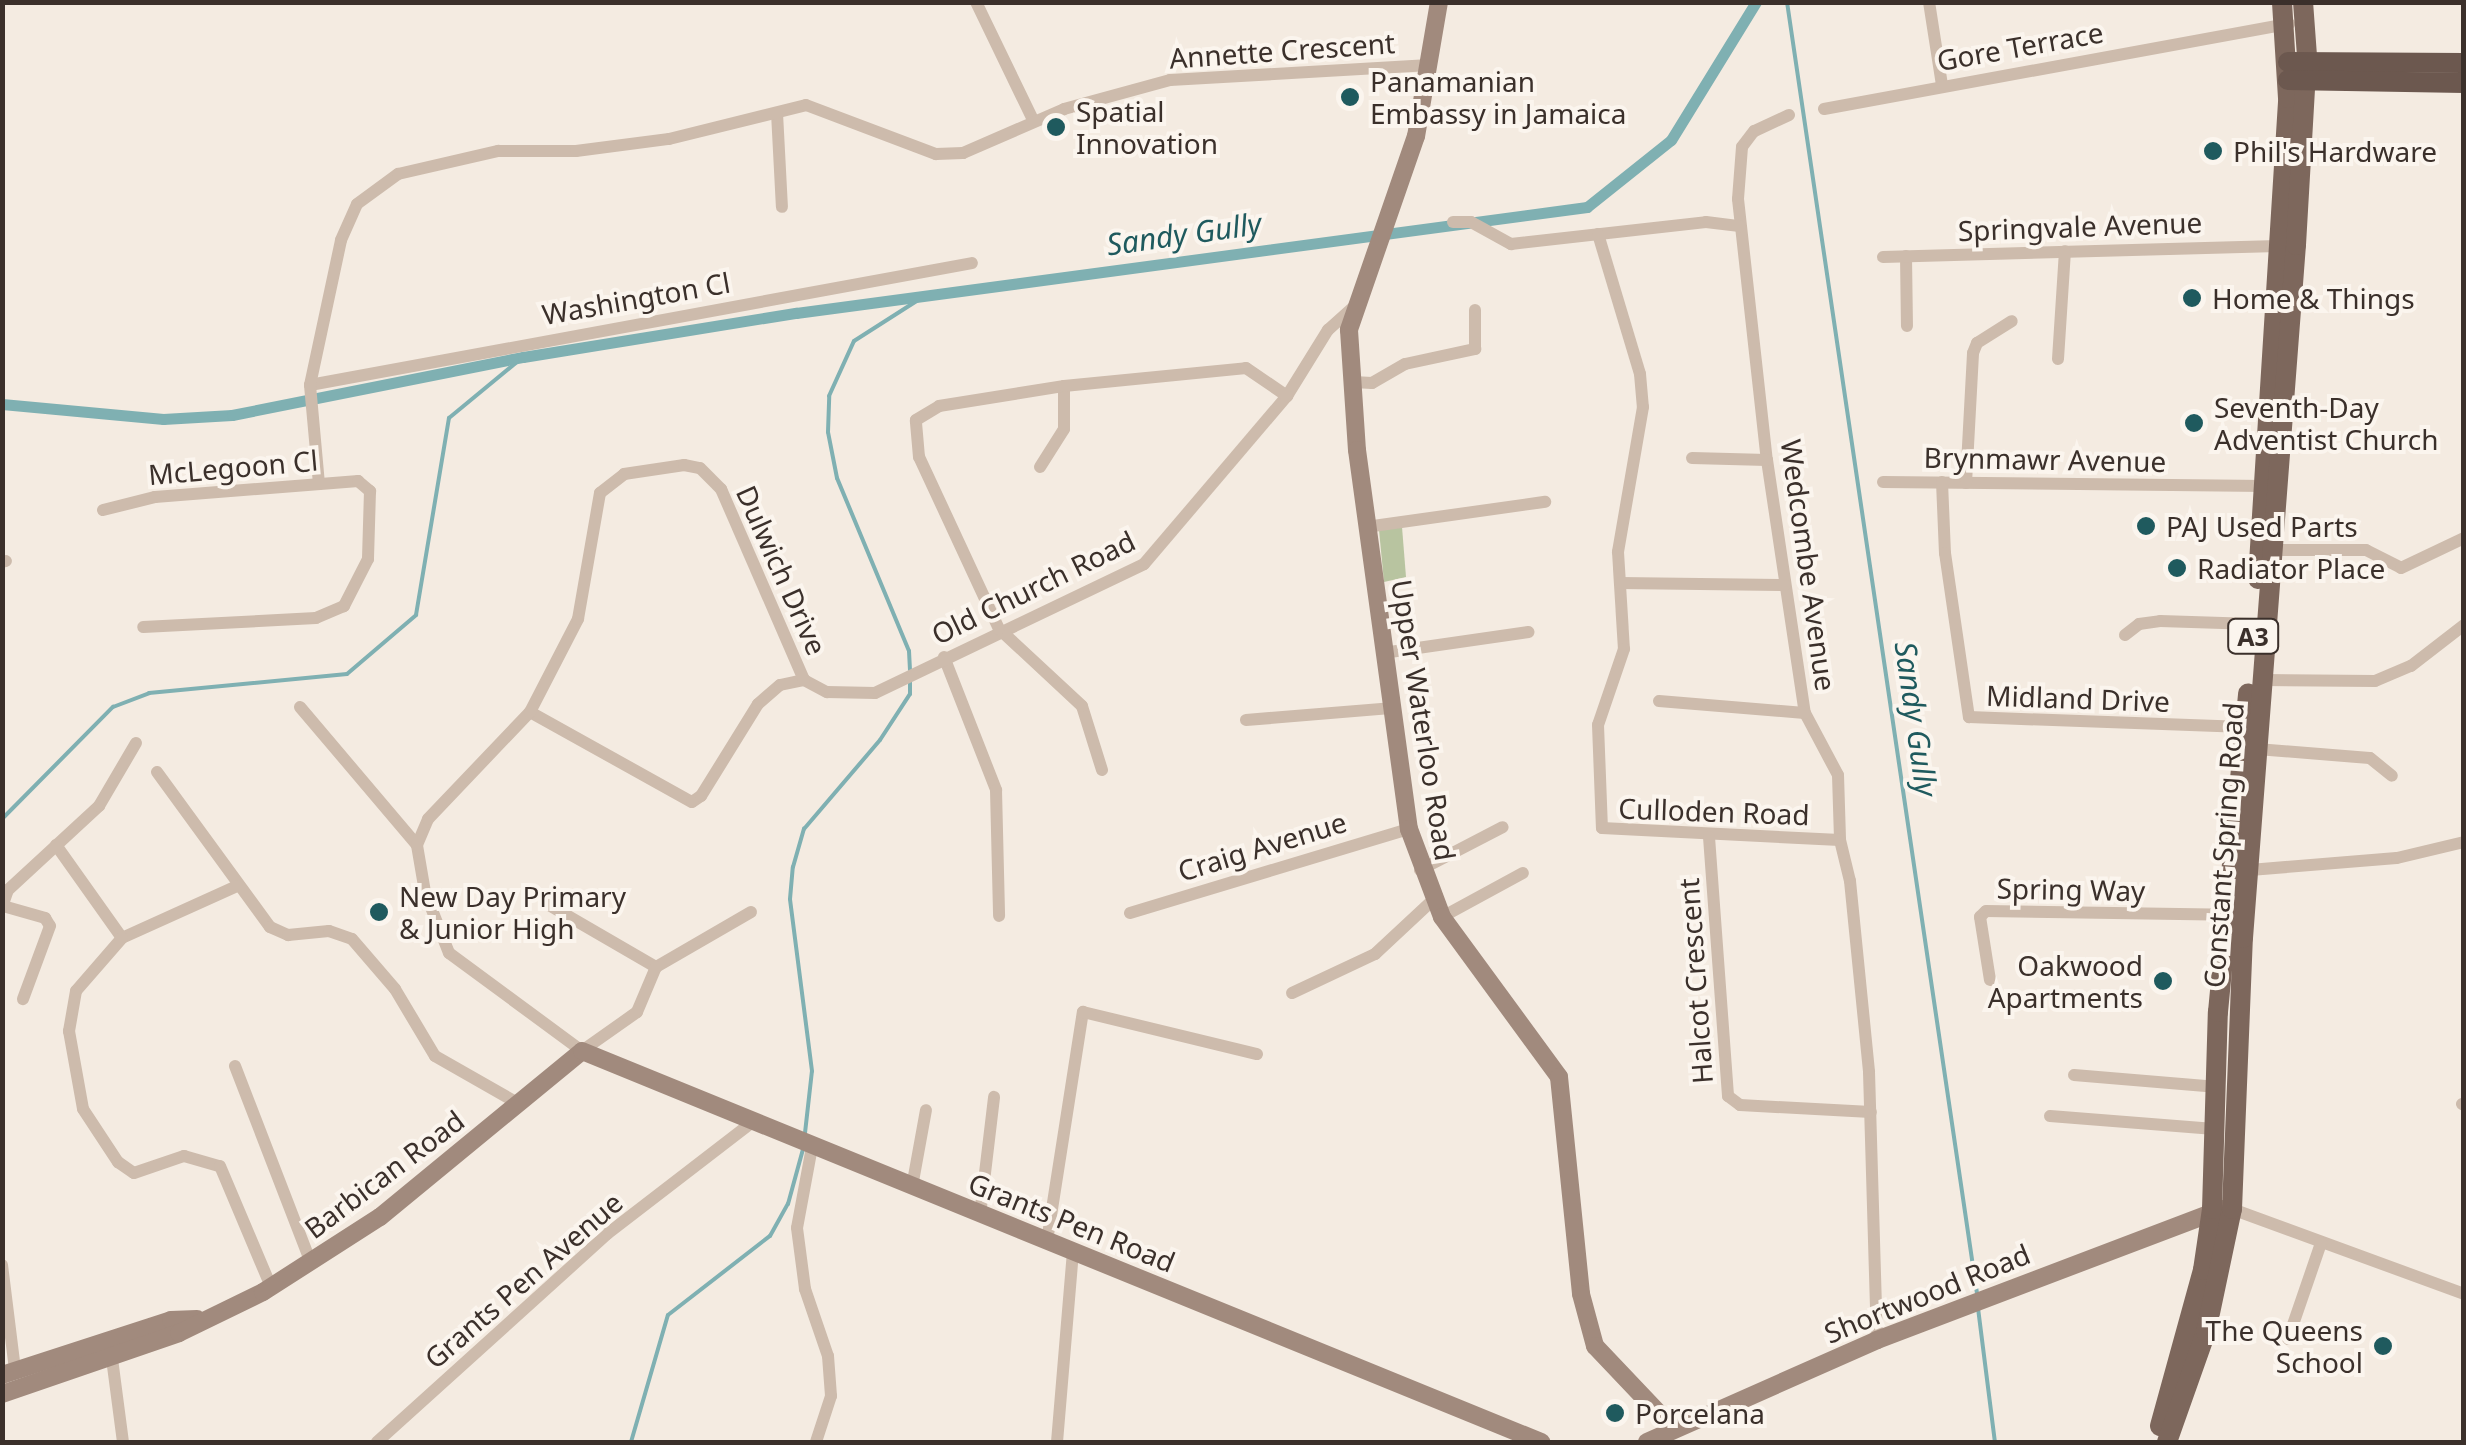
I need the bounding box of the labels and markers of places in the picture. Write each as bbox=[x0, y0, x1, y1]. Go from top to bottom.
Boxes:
place label: Panamanian Embassy in Jamaica bbox=[1370, 64, 1626, 130]
marker: Panamanian Embassy in Jamaica bbox=[1339, 86, 1361, 108]
place label: Spatial Innovation bbox=[1076, 94, 1218, 160]
marker: Spatial Innovation bbox=[1045, 116, 1067, 138]
place label: Phil's Hardware bbox=[2233, 134, 2437, 168]
marker: Phil's Hardware bbox=[2202, 140, 2224, 162]
place label: Home & Things bbox=[2212, 281, 2415, 315]
marker: Home & Things bbox=[2181, 287, 2203, 309]
place label: Seventh-Day Adventist Church bbox=[2214, 390, 2439, 456]
marker: Seventh-Day Adventist Church bbox=[2183, 412, 2205, 434]
place label: PAJ Used Parts bbox=[2166, 509, 2358, 543]
marker: PAJ Used Parts bbox=[2135, 515, 2157, 537]
place label: Radiator Place bbox=[2197, 551, 2385, 585]
marker: Radiator Place bbox=[2166, 557, 2188, 579]
place label: New Day Primary & Junior High bbox=[399, 879, 626, 945]
marker: New Day Primary & Junior High bbox=[368, 901, 390, 923]
place label: Oakwood Apartments bbox=[1988, 948, 2143, 1014]
marker: Oakwood Apartments bbox=[2152, 970, 2174, 992]
place label: The Queens School bbox=[2206, 1313, 2363, 1379]
marker: The Queens School bbox=[2372, 1335, 2394, 1357]
place label: Porcelana bbox=[1635, 1396, 1765, 1430]
marker: Porcelana bbox=[1604, 1402, 1626, 1424]

